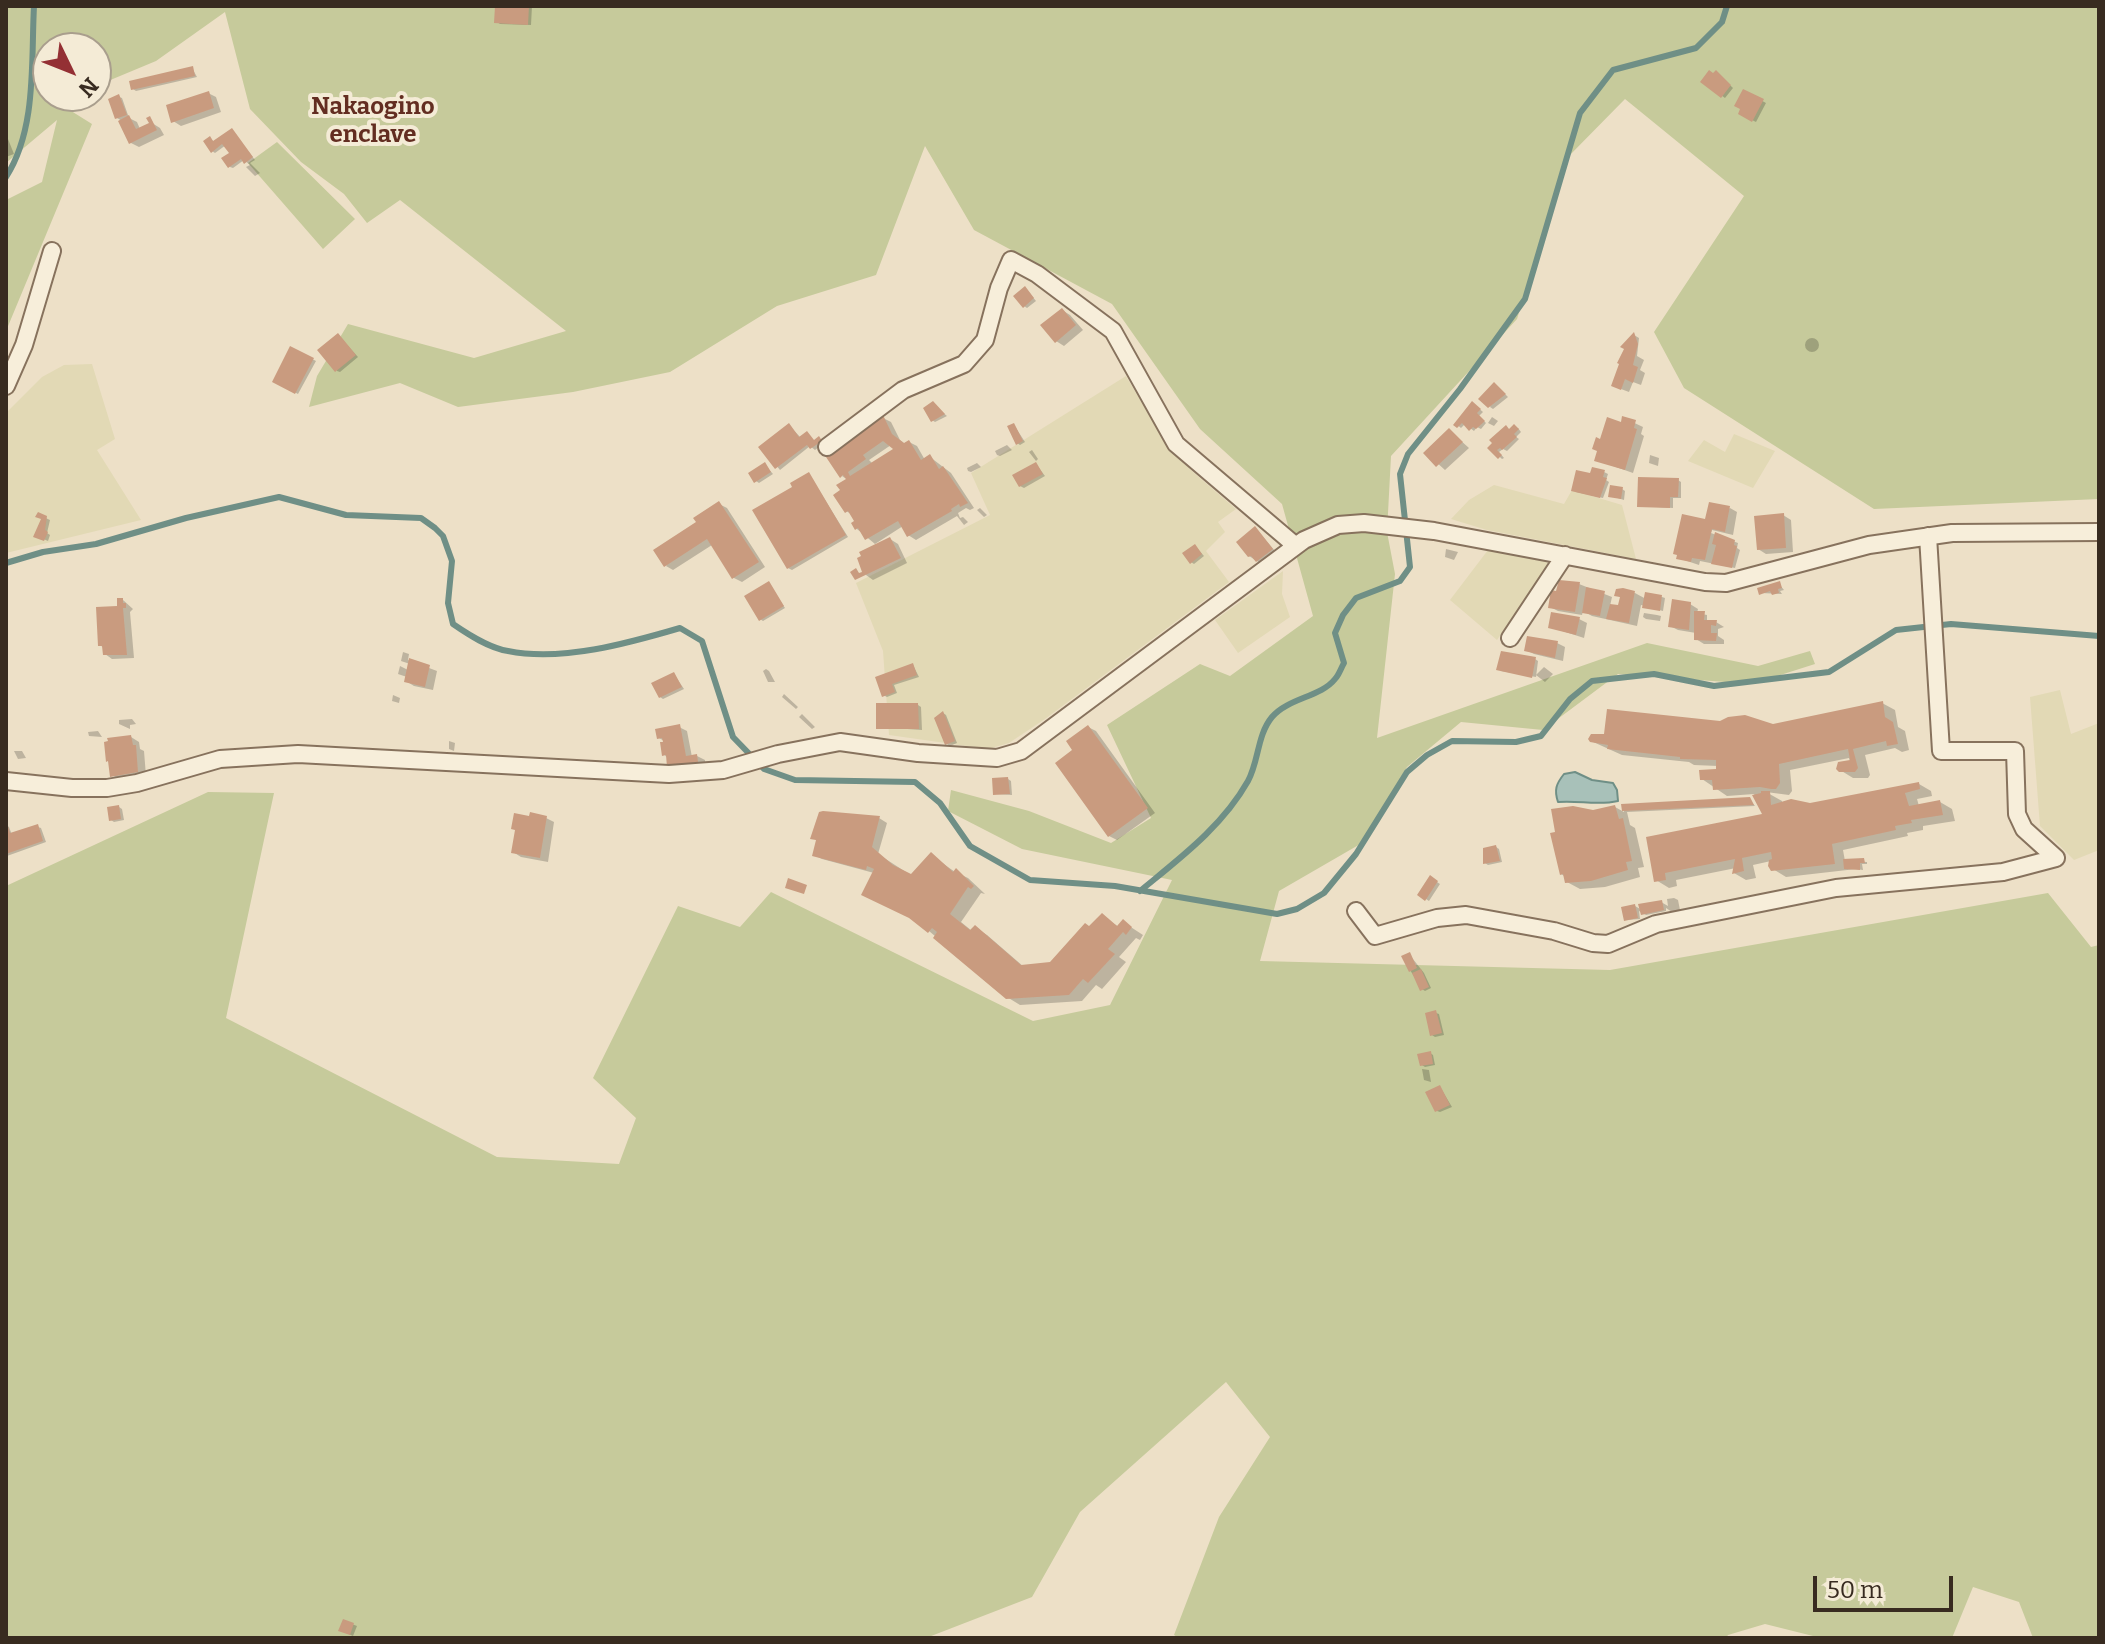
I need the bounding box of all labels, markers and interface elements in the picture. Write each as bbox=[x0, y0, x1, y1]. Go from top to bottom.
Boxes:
north arrow bbox=[32, 32, 112, 112]
text: N bbox=[73, 72, 104, 103]
district label: Nakaogino enclave bbox=[311, 93, 435, 149]
scale bar bbox=[1817, 1560, 1957, 1610]
text: 50 m bbox=[1827, 1576, 1883, 1604]

